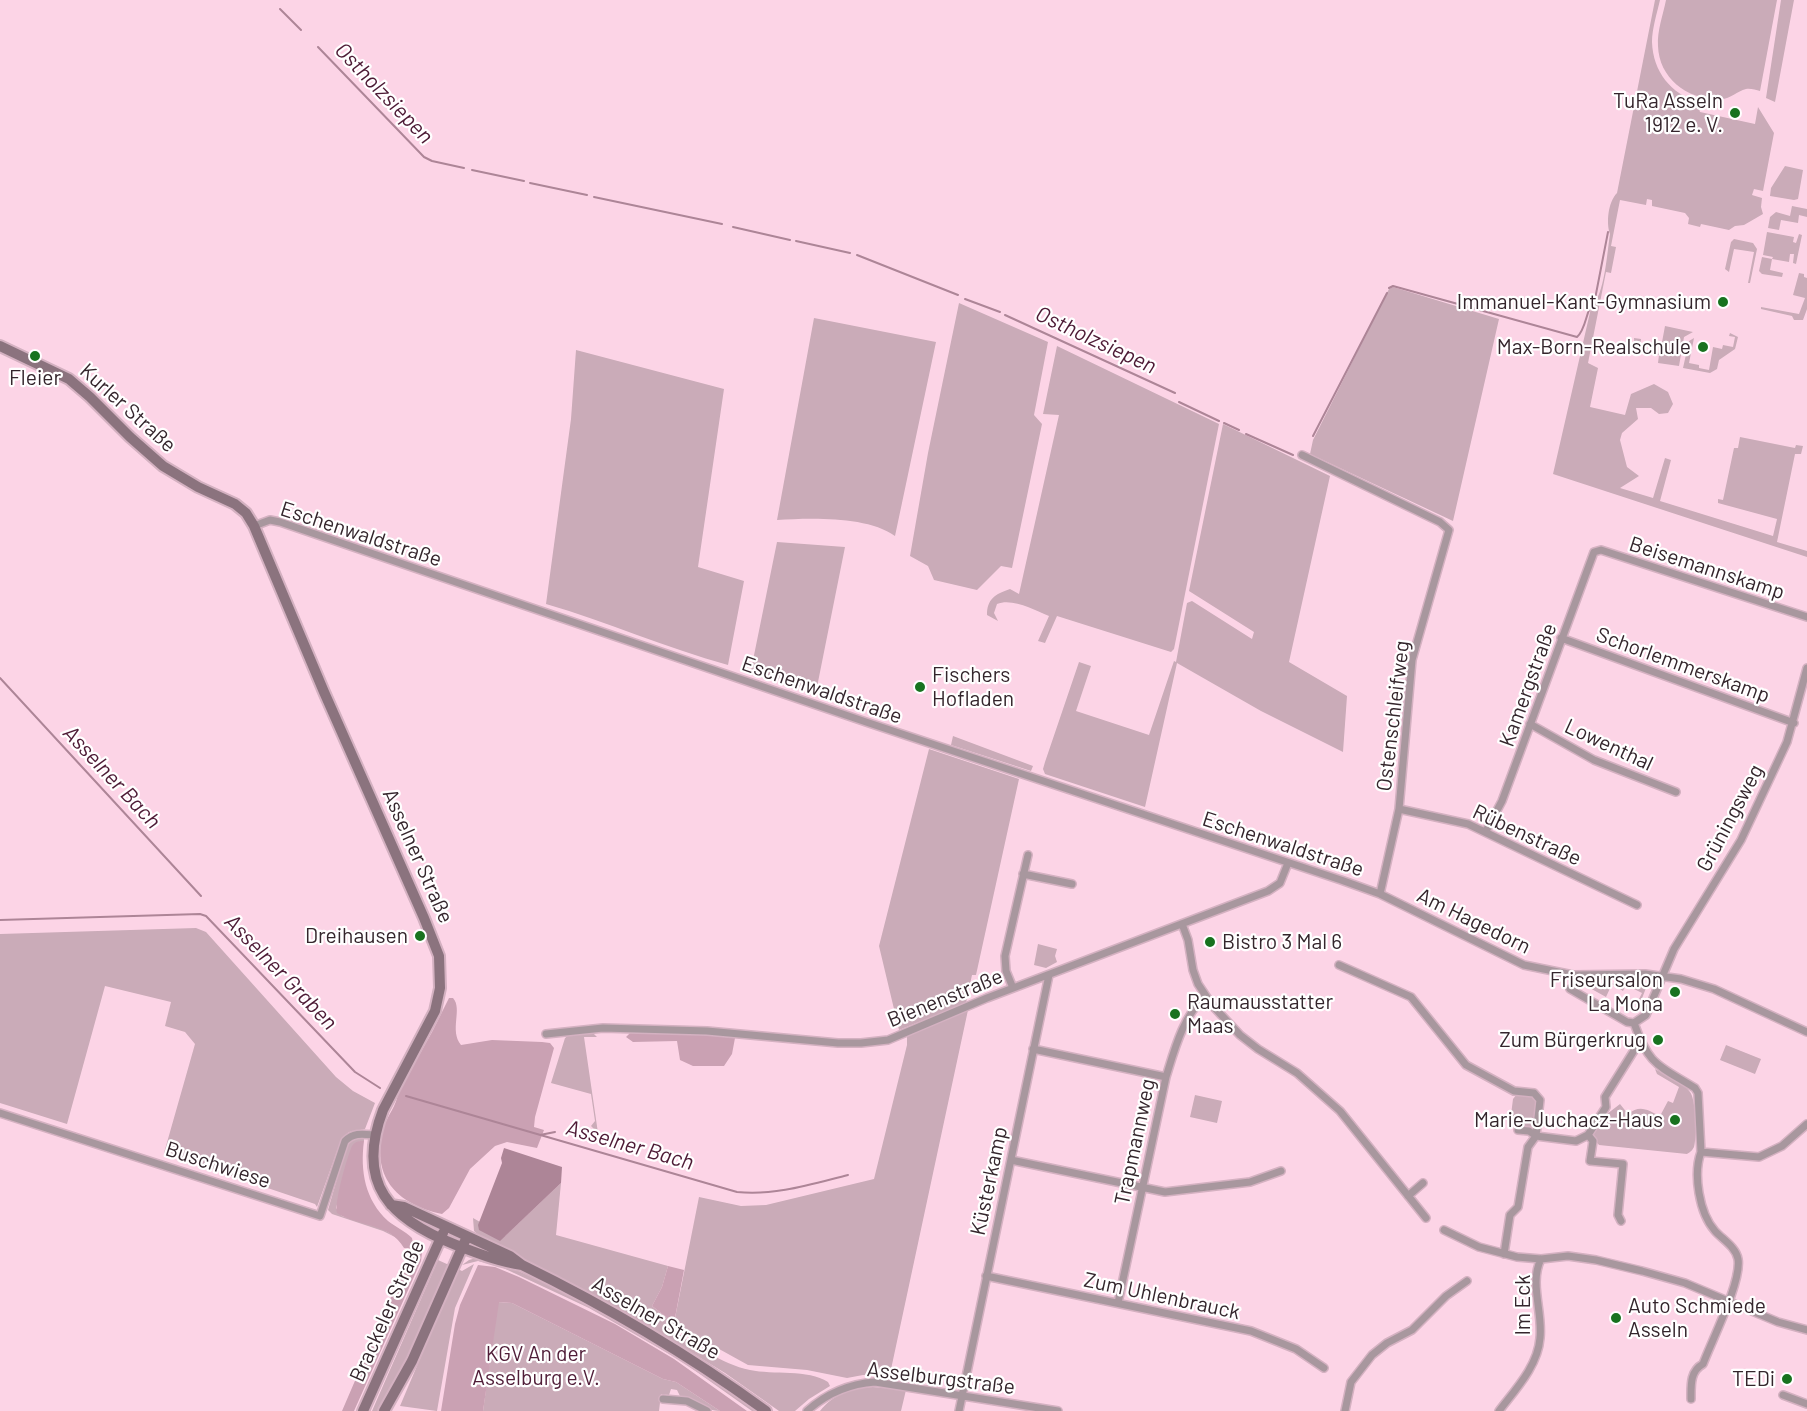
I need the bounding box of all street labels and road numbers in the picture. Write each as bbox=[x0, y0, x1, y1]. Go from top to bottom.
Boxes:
street label: Kurler Straße bbox=[75, 358, 181, 458]
street label: Eschenwaldstraße bbox=[277, 496, 445, 572]
street label: Beisemannskamp bbox=[1626, 531, 1788, 605]
street label: Kamergstraße bbox=[1494, 620, 1562, 750]
street label: Schorlemmerskamp bbox=[1593, 622, 1773, 708]
street label: Ostenschleifweg bbox=[1371, 639, 1415, 793]
street label: Eschenwaldstraße bbox=[738, 651, 906, 729]
street label: Lowenthal bbox=[1561, 714, 1657, 776]
street label: Grüningsweg bbox=[1691, 760, 1769, 876]
street label: Asselner Straße bbox=[377, 785, 459, 927]
street label: Rübenstraße bbox=[1469, 799, 1585, 871]
street label: Eschenwaldstraße bbox=[1199, 806, 1367, 882]
street label: Am Hagedorn bbox=[1413, 883, 1535, 959]
street label: Bienenstraße bbox=[884, 963, 1006, 1033]
street label: Trapmannweg bbox=[1109, 1077, 1161, 1207]
street label: Küsterkamp bbox=[965, 1124, 1013, 1238]
street label: Buschwiese bbox=[162, 1136, 274, 1194]
street label: Brackeler Straße bbox=[344, 1236, 430, 1386]
street label: Zum Uhlenbrauck bbox=[1082, 1267, 1242, 1325]
street label: Asselner Straße bbox=[587, 1271, 725, 1365]
street label: Im Eck bbox=[1510, 1274, 1536, 1336]
street label: Asselburgstraße bbox=[866, 1356, 1016, 1400]

